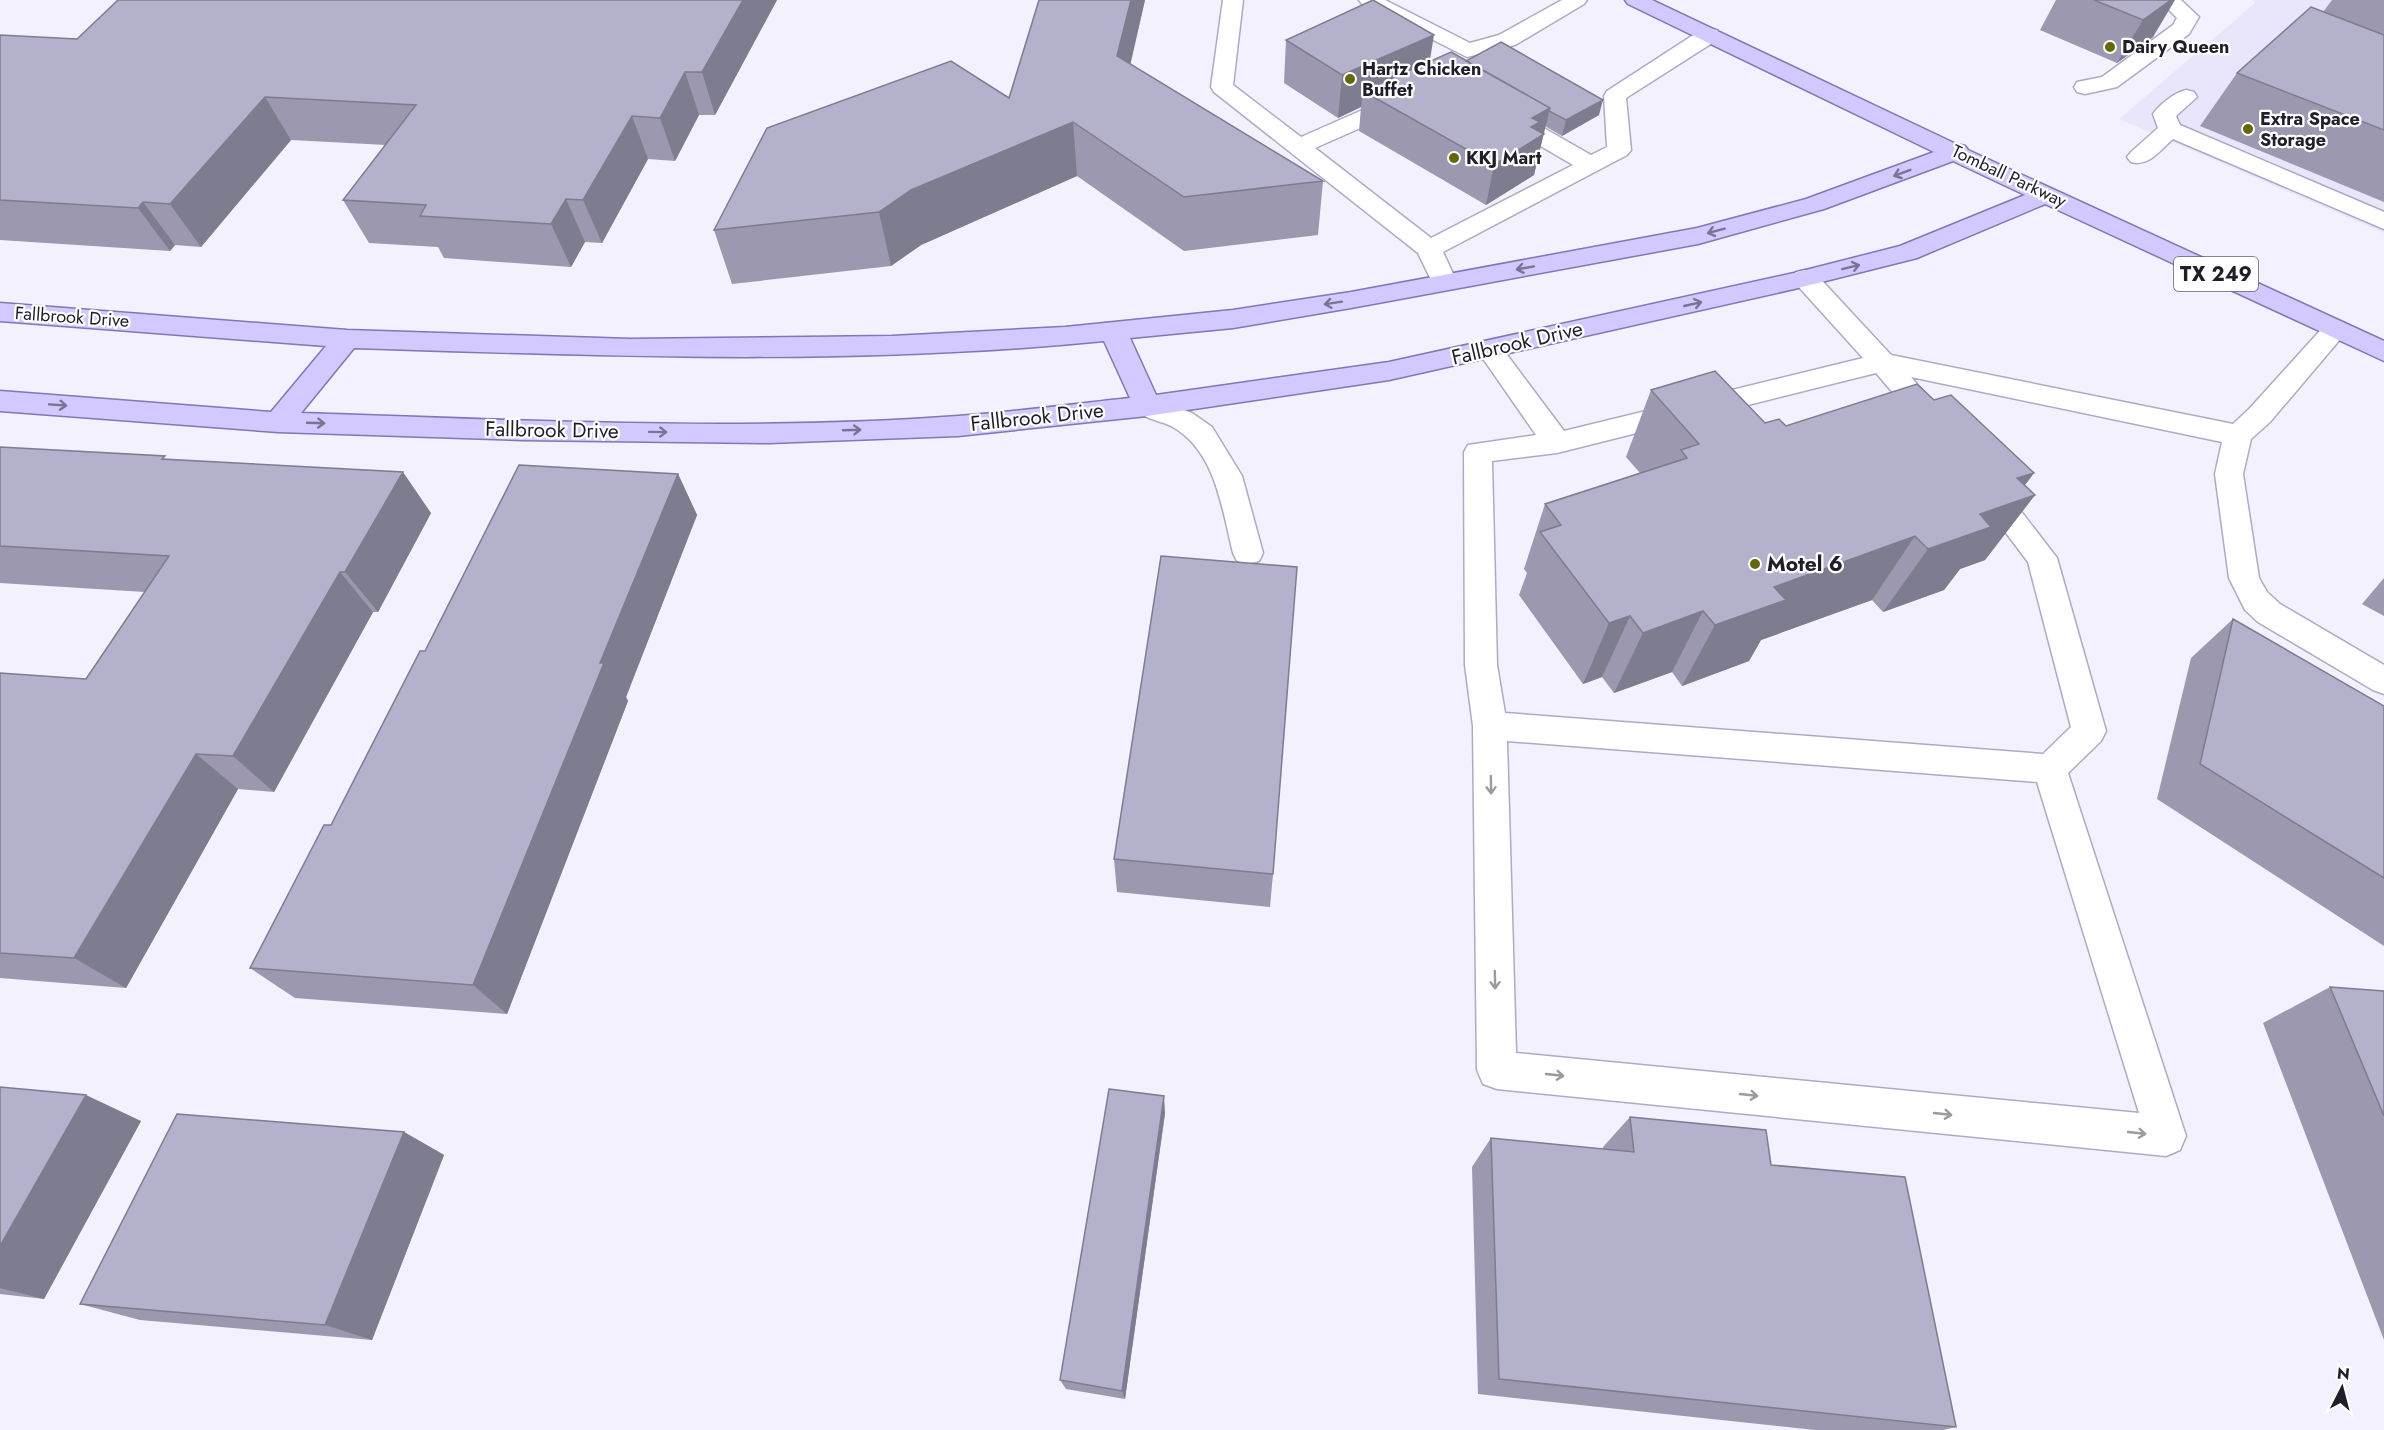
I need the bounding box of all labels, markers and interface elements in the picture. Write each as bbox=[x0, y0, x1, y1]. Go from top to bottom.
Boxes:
place label: Dairy Queen bbox=[2122, 34, 2229, 60]
marker: Dairy Queen bbox=[2103, 40, 2117, 54]
place label: Hartz Chicken Buffet bbox=[1362, 56, 1481, 103]
marker: Hartz Chicken Buffet bbox=[1343, 72, 1357, 86]
place label: Extra Space Storage bbox=[2260, 106, 2360, 153]
marker: Extra Space Storage bbox=[2241, 122, 2255, 136]
street label: Tomball Parkway bbox=[1947, 138, 2071, 214]
place label: KKJ Mart bbox=[1466, 145, 1542, 171]
marker: KKJ Mart bbox=[1447, 151, 1461, 165]
one-way arrow bbox=[1893, 168, 1912, 179]
one-way arrow bbox=[1707, 226, 1726, 237]
road number: TX 249 bbox=[2174, 257, 2258, 291]
one-way arrow bbox=[1841, 260, 1860, 272]
one-way arrow bbox=[1515, 263, 1535, 274]
one-way arrow bbox=[1324, 298, 1343, 309]
one-way arrow bbox=[1682, 298, 1702, 309]
street label: Fallbrook Drive bbox=[14, 300, 130, 334]
street label: Fallbrook Drive bbox=[1449, 313, 1586, 373]
street label: Fallbrook Drive bbox=[969, 395, 1105, 439]
one-way arrow bbox=[48, 400, 68, 411]
street label: Fallbrook Drive bbox=[485, 414, 619, 446]
one-way arrow bbox=[305, 417, 325, 429]
one-way arrow bbox=[842, 424, 862, 435]
one-way arrow bbox=[647, 426, 667, 438]
place label: Motel 6 bbox=[1767, 549, 1843, 579]
marker: Motel 6 bbox=[1748, 557, 1762, 571]
one-way arrow bbox=[1485, 774, 1497, 794]
one-way arrow bbox=[1489, 969, 1501, 989]
one-way arrow bbox=[1545, 1070, 1565, 1081]
one-way arrow bbox=[1739, 1090, 1759, 1101]
one-way arrow bbox=[1933, 1109, 1953, 1120]
one-way arrow bbox=[2127, 1128, 2147, 1139]
north arrow bbox=[2312, 1358, 2372, 1418]
text: N bbox=[2336, 1361, 2351, 1386]

